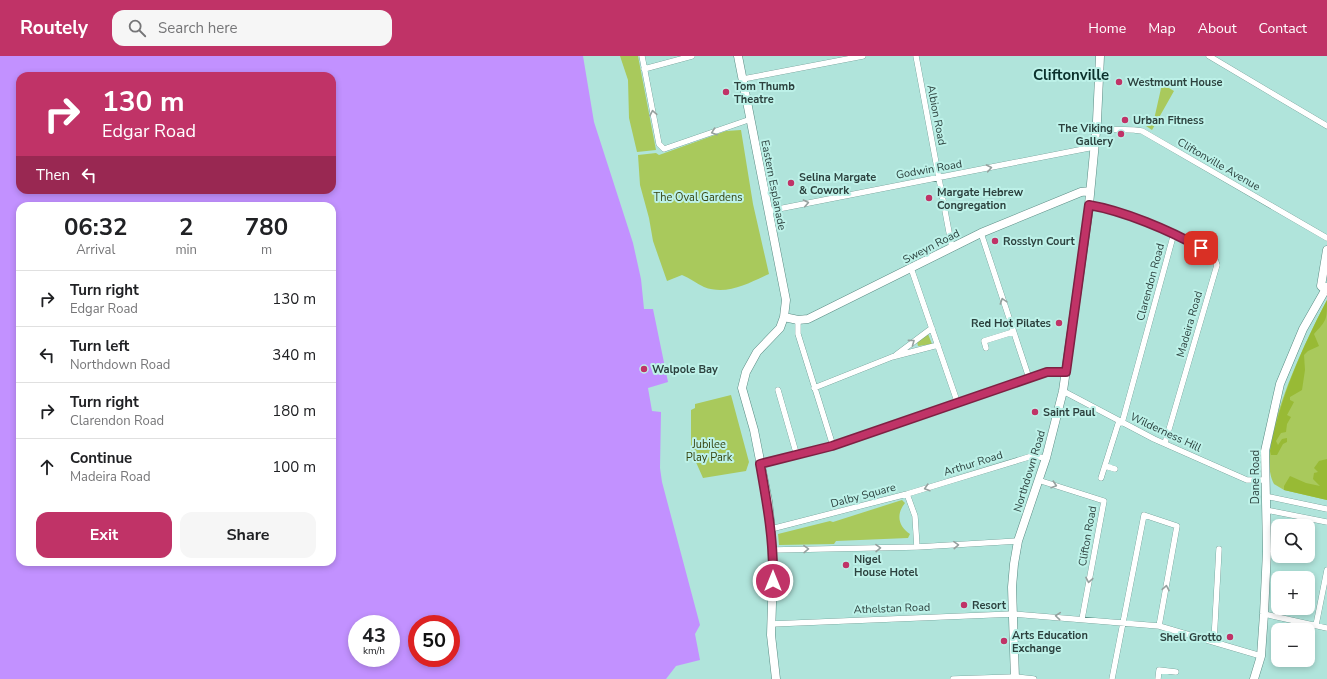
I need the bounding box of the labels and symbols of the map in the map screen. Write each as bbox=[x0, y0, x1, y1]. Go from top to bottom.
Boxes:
district label: Cliftonville bbox=[1033, 65, 1109, 85]
place label: Westmount House bbox=[1127, 75, 1223, 90]
marker: Westmount House bbox=[1114, 77, 1124, 87]
place label: Tom Thumb Theatre bbox=[734, 79, 795, 107]
street label: Albion Road bbox=[923, 84, 950, 146]
marker: Tom Thumb Theatre bbox=[721, 87, 731, 97]
one-way arrow bbox=[649, 110, 658, 116]
place label: Urban Fitness bbox=[1133, 113, 1204, 128]
marker: Urban Fitness bbox=[1120, 115, 1130, 125]
place label: The Viking Gallery bbox=[1058, 121, 1113, 149]
one-way arrow bbox=[710, 127, 717, 136]
marker: The Viking Gallery bbox=[1116, 129, 1126, 139]
street label: Cliftonville Avenue bbox=[1175, 135, 1263, 194]
street label: Eastern Esplanade bbox=[757, 139, 790, 232]
street label: Godwin Road bbox=[895, 156, 963, 183]
one-way arrow bbox=[986, 165, 992, 173]
place label: Selina Margate & Cowork bbox=[799, 170, 876, 198]
marker: Selina Margate & Cowork bbox=[786, 178, 796, 188]
place label: Margate Hebrew Congregation bbox=[937, 185, 1024, 213]
park label: The Oval Gardens bbox=[654, 190, 742, 205]
marker: Margate Hebrew Congregation bbox=[924, 193, 934, 203]
one-way arrow bbox=[803, 199, 809, 207]
street label: Sweyn Road bbox=[900, 226, 962, 267]
pin bbox=[1184, 231, 1218, 265]
place label: Rosslyn Court bbox=[1003, 234, 1075, 249]
marker: Rosslyn Court bbox=[990, 236, 1000, 246]
street label: Clarendon Road bbox=[1133, 242, 1168, 323]
street label: Madeira Road bbox=[1173, 289, 1206, 359]
one-way arrow bbox=[999, 297, 1008, 304]
place label: Red Hot Pilates bbox=[971, 316, 1051, 331]
marker: Red Hot Pilates bbox=[1054, 318, 1064, 328]
one-way arrow bbox=[908, 340, 915, 347]
place label: Walpole Bay bbox=[652, 362, 718, 377]
marker: Walpole Bay bbox=[639, 364, 649, 374]
place label: Saint Paul bbox=[1043, 405, 1096, 420]
marker: Saint Paul bbox=[1030, 407, 1040, 417]
street label: Wilderness Hill bbox=[1128, 409, 1205, 456]
street label: Northdown Road bbox=[1010, 428, 1049, 514]
park label: Jubilee Play Park bbox=[686, 437, 733, 465]
street label: Arthur Road bbox=[942, 447, 1004, 480]
street label: Dane Road bbox=[1248, 450, 1263, 504]
street label: Dalby Square bbox=[829, 480, 898, 511]
one-way arrow bbox=[1050, 480, 1057, 489]
one-way arrow bbox=[924, 483, 931, 492]
street label: Clifton Road bbox=[1075, 505, 1100, 568]
one-way arrow bbox=[953, 540, 959, 549]
one-way arrow bbox=[875, 543, 881, 552]
one-way arrow bbox=[803, 545, 809, 553]
place label: Nigel House Hotel bbox=[854, 552, 918, 580]
position arrow bbox=[752, 560, 794, 602]
marker: Nigel House Hotel bbox=[841, 560, 851, 570]
one-way arrow bbox=[1086, 577, 1094, 584]
one-way arrow bbox=[1161, 585, 1170, 591]
place label: Resort bbox=[972, 598, 1007, 613]
street label: Athelstan Road bbox=[853, 600, 931, 617]
marker: Resort bbox=[959, 600, 969, 610]
one-way arrow bbox=[1054, 612, 1061, 621]
speed limit sign: 50 bbox=[408, 615, 460, 667]
place label: Arts Education Exchange bbox=[1012, 628, 1088, 656]
place label: Shell Grotto bbox=[1160, 630, 1222, 645]
marker: Shell Grotto bbox=[1225, 632, 1235, 642]
marker: Arts Education Exchange bbox=[999, 636, 1009, 646]

